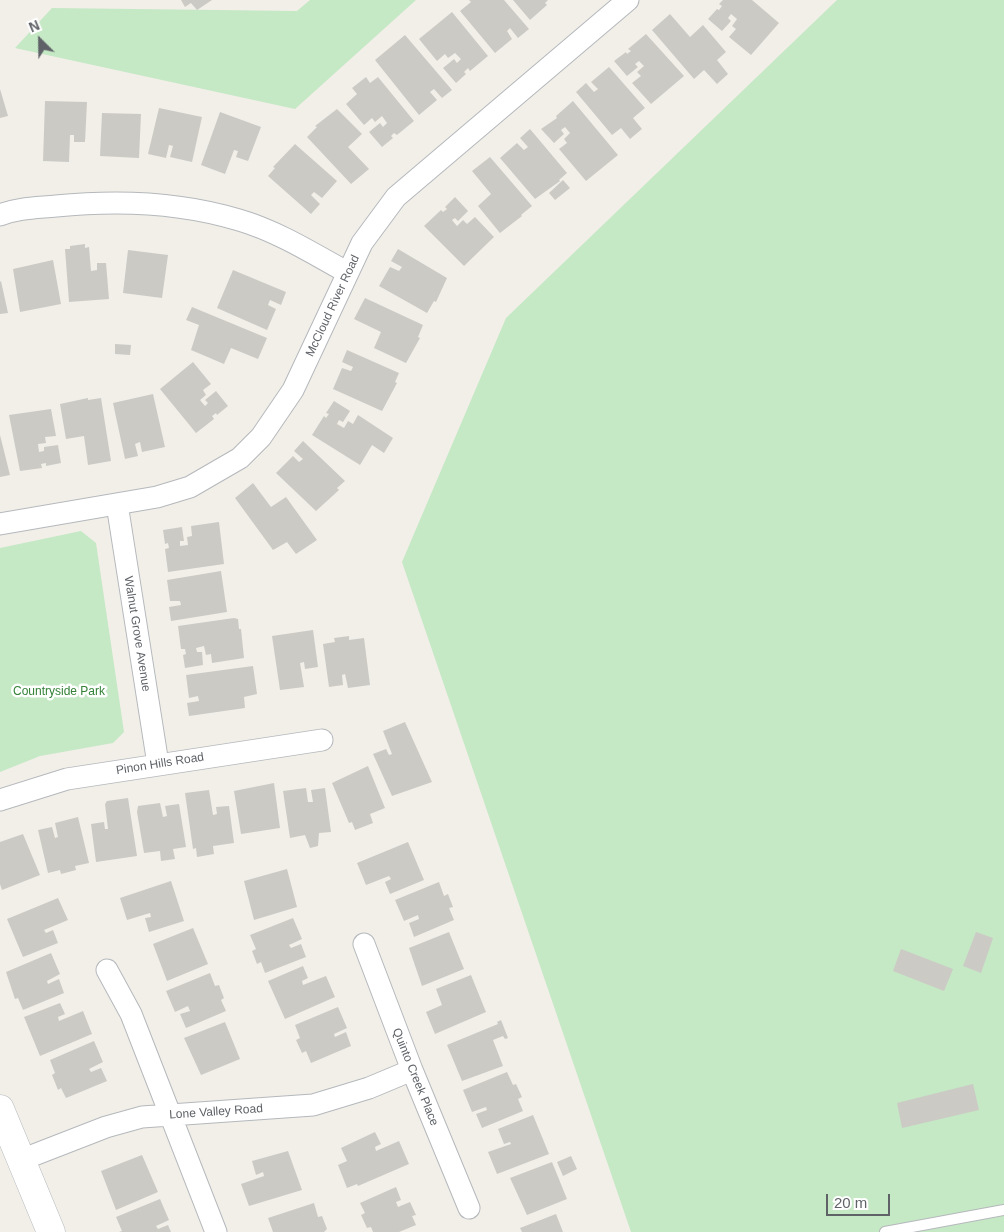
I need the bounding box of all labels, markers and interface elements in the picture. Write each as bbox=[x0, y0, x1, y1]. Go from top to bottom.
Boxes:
north arrow bbox=[15, 15, 65, 65]
text: N bbox=[26, 17, 42, 36]
street label: McCloud River Road bbox=[303, 253, 363, 359]
street label: Walnut Grove Avenue bbox=[121, 575, 153, 693]
park label: Countryside Park bbox=[13, 685, 105, 699]
street label: Pinon Hills Road bbox=[115, 750, 205, 778]
street label: Quinto Creek Place bbox=[389, 1026, 441, 1128]
street label: Lone Valley Road bbox=[169, 1102, 263, 1122]
scale bar bbox=[829, 1184, 893, 1216]
text: 20 m bbox=[834, 1194, 867, 1211]

